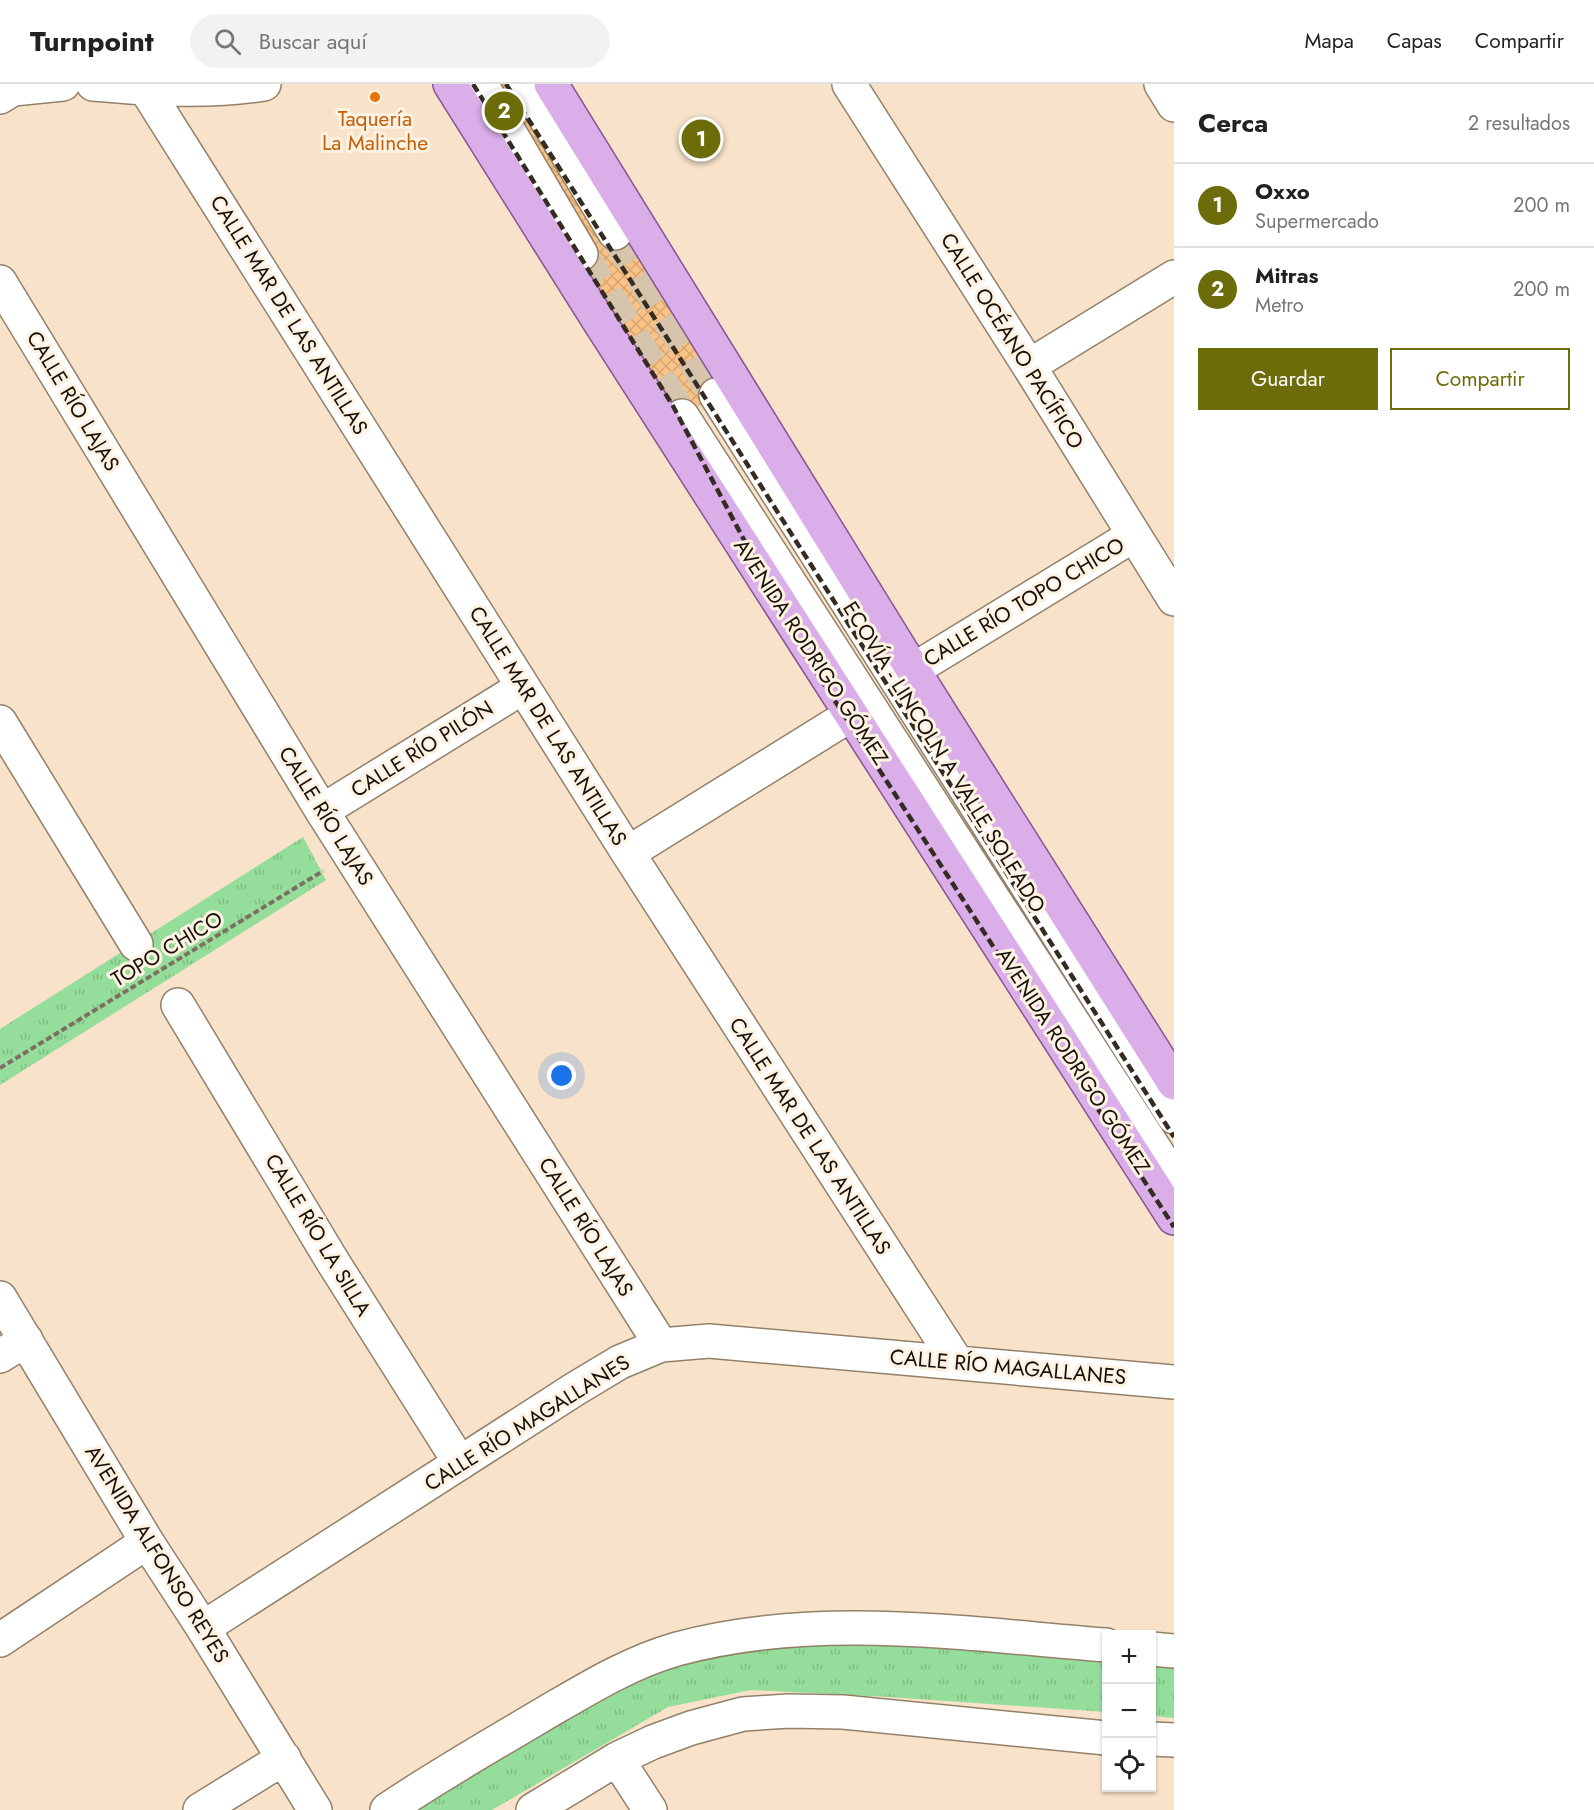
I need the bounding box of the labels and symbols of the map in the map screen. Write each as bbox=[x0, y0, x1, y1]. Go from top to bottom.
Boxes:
pin: 2 bbox=[484, 88, 524, 134]
marker: Taquería La Malinche bbox=[368, 90, 382, 104]
place label: Taquería La Malinche bbox=[322, 104, 428, 158]
pin: 1 bbox=[682, 116, 720, 162]
street label: CALLE MAR DE LAS ANTILLAS bbox=[203, 189, 375, 441]
street label: CALLE OCÉANO PACÍFICO bbox=[933, 227, 1091, 455]
street label: CALLE RÍO LAJAS bbox=[19, 325, 127, 477]
street label: CALLE RÍO TOPO CHICO bbox=[918, 530, 1130, 674]
street label: AVENIDA RODRIGO GÓMEZ bbox=[727, 533, 896, 771]
street label: ECOVÍA - LINCOLN A VALLE SOLEADO bbox=[835, 596, 1053, 918]
street label: CALLE MAR DE LAS ANTILLAS bbox=[462, 600, 634, 852]
street label: CALLE RÍO PILÓN bbox=[345, 693, 499, 805]
street label: CALLE RÍO LAJAS bbox=[271, 741, 381, 891]
street label: TOPO CHICO bbox=[106, 904, 228, 994]
street label: AVENIDA RODRIGO GÓMEZ bbox=[989, 942, 1158, 1180]
street label: CALLE MAR DE LAS ANTILLAS bbox=[722, 1011, 898, 1261]
your location bbox=[547, 1061, 576, 1090]
street label: CALLE RÍO LA SILLA bbox=[258, 1148, 379, 1322]
street label: CALLE RÍO LAJAS bbox=[531, 1152, 641, 1302]
street label: CALLE RÍO MAGALLANES bbox=[889, 1342, 1127, 1392]
street label: CALLE RÍO MAGALLANES bbox=[419, 1347, 635, 1499]
street label: AVENIDA ALFONSO REYES bbox=[78, 1439, 236, 1669]

